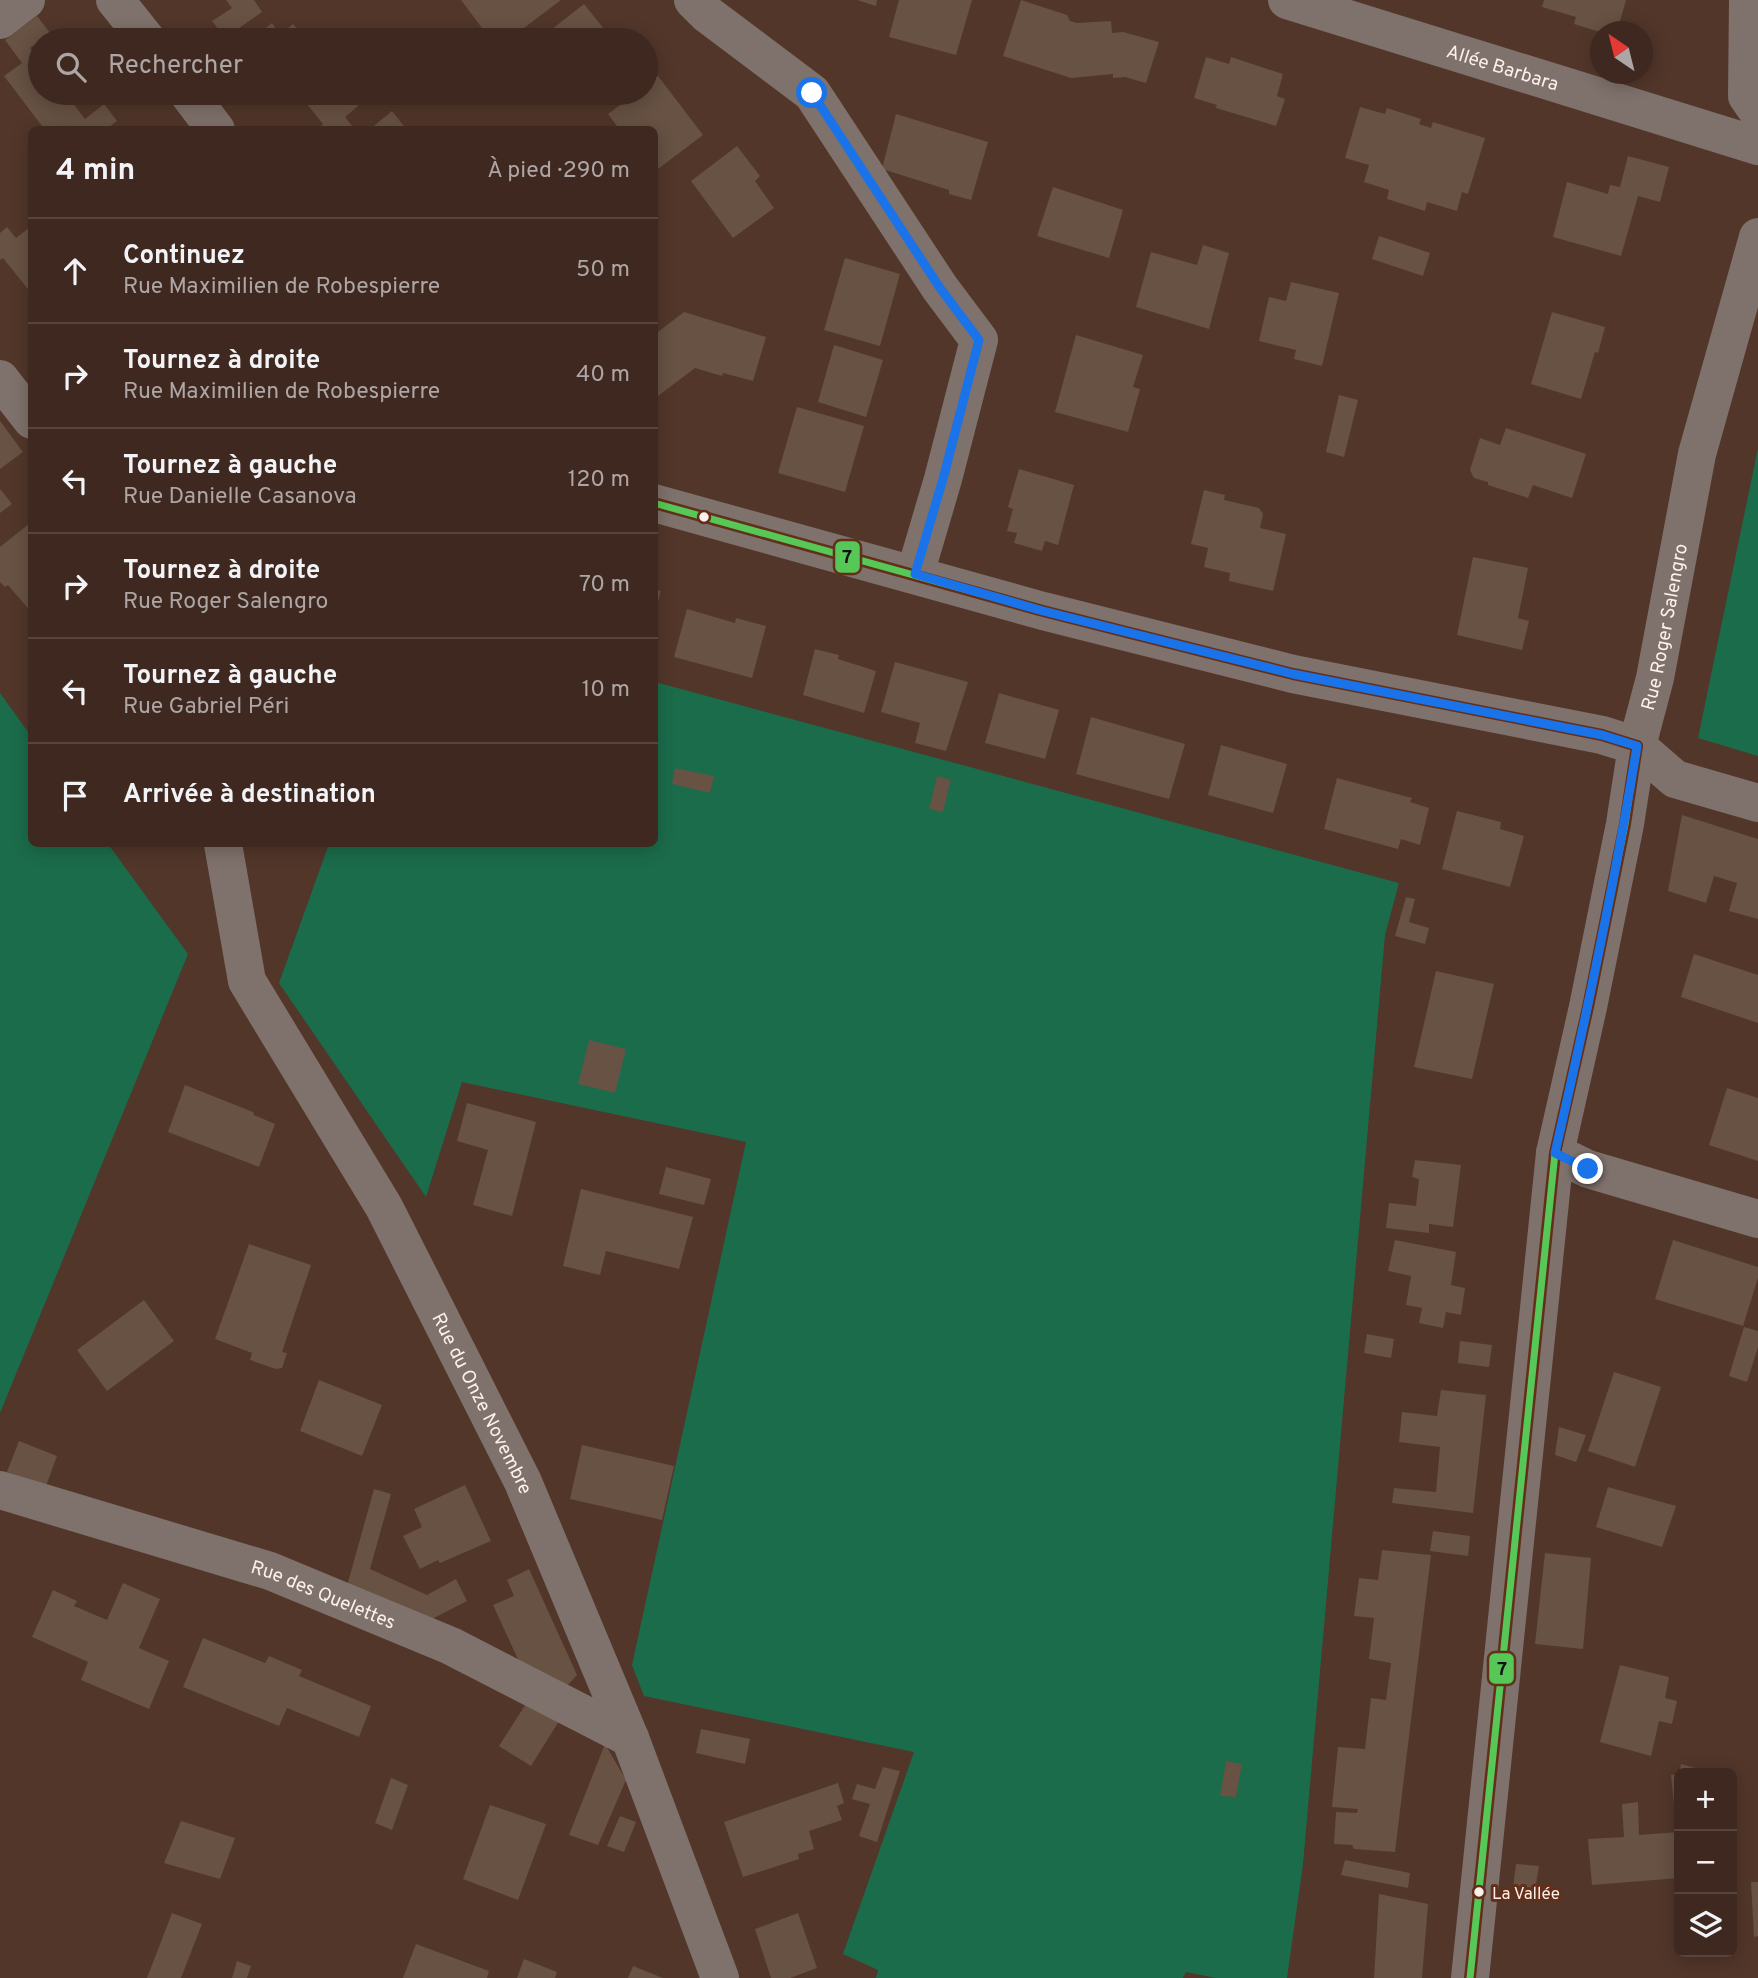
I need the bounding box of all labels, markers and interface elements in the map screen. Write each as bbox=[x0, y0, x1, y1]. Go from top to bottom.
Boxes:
north arrow bbox=[1590, 21, 1653, 84]
search box bbox=[28, 28, 658, 105]
street label: Allée Barbara bbox=[1443, 40, 1561, 97]
icon: search bbox=[52, 48, 90, 86]
text: Rechercher bbox=[108, 50, 243, 83]
route start bbox=[796, 77, 827, 108]
text: 4 min bbox=[56, 153, 135, 190]
text: À pied · 290 m bbox=[487, 157, 630, 186]
text: Continuez bbox=[123, 240, 245, 273]
icon: ahead bbox=[56, 252, 94, 290]
text: 50 m bbox=[576, 256, 630, 285]
text: Rue Maximilien de Robespierre bbox=[123, 273, 440, 302]
text: Tournez à droite bbox=[123, 345, 320, 378]
icon: right bbox=[56, 357, 94, 395]
text: 40 m bbox=[576, 361, 630, 390]
text: Rue Maximilien de Robespierre bbox=[123, 378, 440, 407]
text: Tournez à gauche bbox=[123, 450, 337, 483]
icon: left bbox=[56, 462, 94, 500]
text: 120 m bbox=[568, 466, 630, 495]
text: Rue Danielle Casanova bbox=[123, 483, 357, 512]
unlabelled marker bbox=[697, 510, 711, 524]
line badge: 7 bbox=[834, 540, 861, 574]
street label: Rue Roger Salengro bbox=[1637, 542, 1694, 713]
text: 7 bbox=[842, 546, 852, 570]
text: Tournez à droite bbox=[123, 555, 320, 588]
icon: right bbox=[56, 567, 94, 605]
text: 70 m bbox=[579, 571, 630, 600]
text: Rue Roger Salengro bbox=[123, 588, 328, 617]
text: Tournez à gauche bbox=[123, 660, 337, 693]
icon: left bbox=[56, 672, 94, 710]
text: 10 m bbox=[582, 676, 630, 705]
text: Rue Gabriel Péri bbox=[123, 693, 289, 722]
icon: arrive bbox=[56, 777, 94, 815]
text: Arrivée à destination bbox=[123, 779, 376, 812]
route end bbox=[1572, 1153, 1603, 1184]
street label: Rue du Onze Novembre bbox=[425, 1309, 537, 1498]
street label: Rue des Quelettes bbox=[248, 1556, 399, 1636]
line badge: 7 bbox=[1488, 1652, 1515, 1685]
text: 7 bbox=[1497, 1658, 1507, 1682]
map controls bbox=[1674, 1768, 1737, 1957]
button: + bbox=[1674, 1768, 1737, 1831]
button: − bbox=[1674, 1831, 1737, 1894]
place label: La Vallée bbox=[1492, 1884, 1560, 1906]
marker: La Vallée bbox=[1472, 1885, 1486, 1899]
button: layers bbox=[1674, 1894, 1737, 1957]

